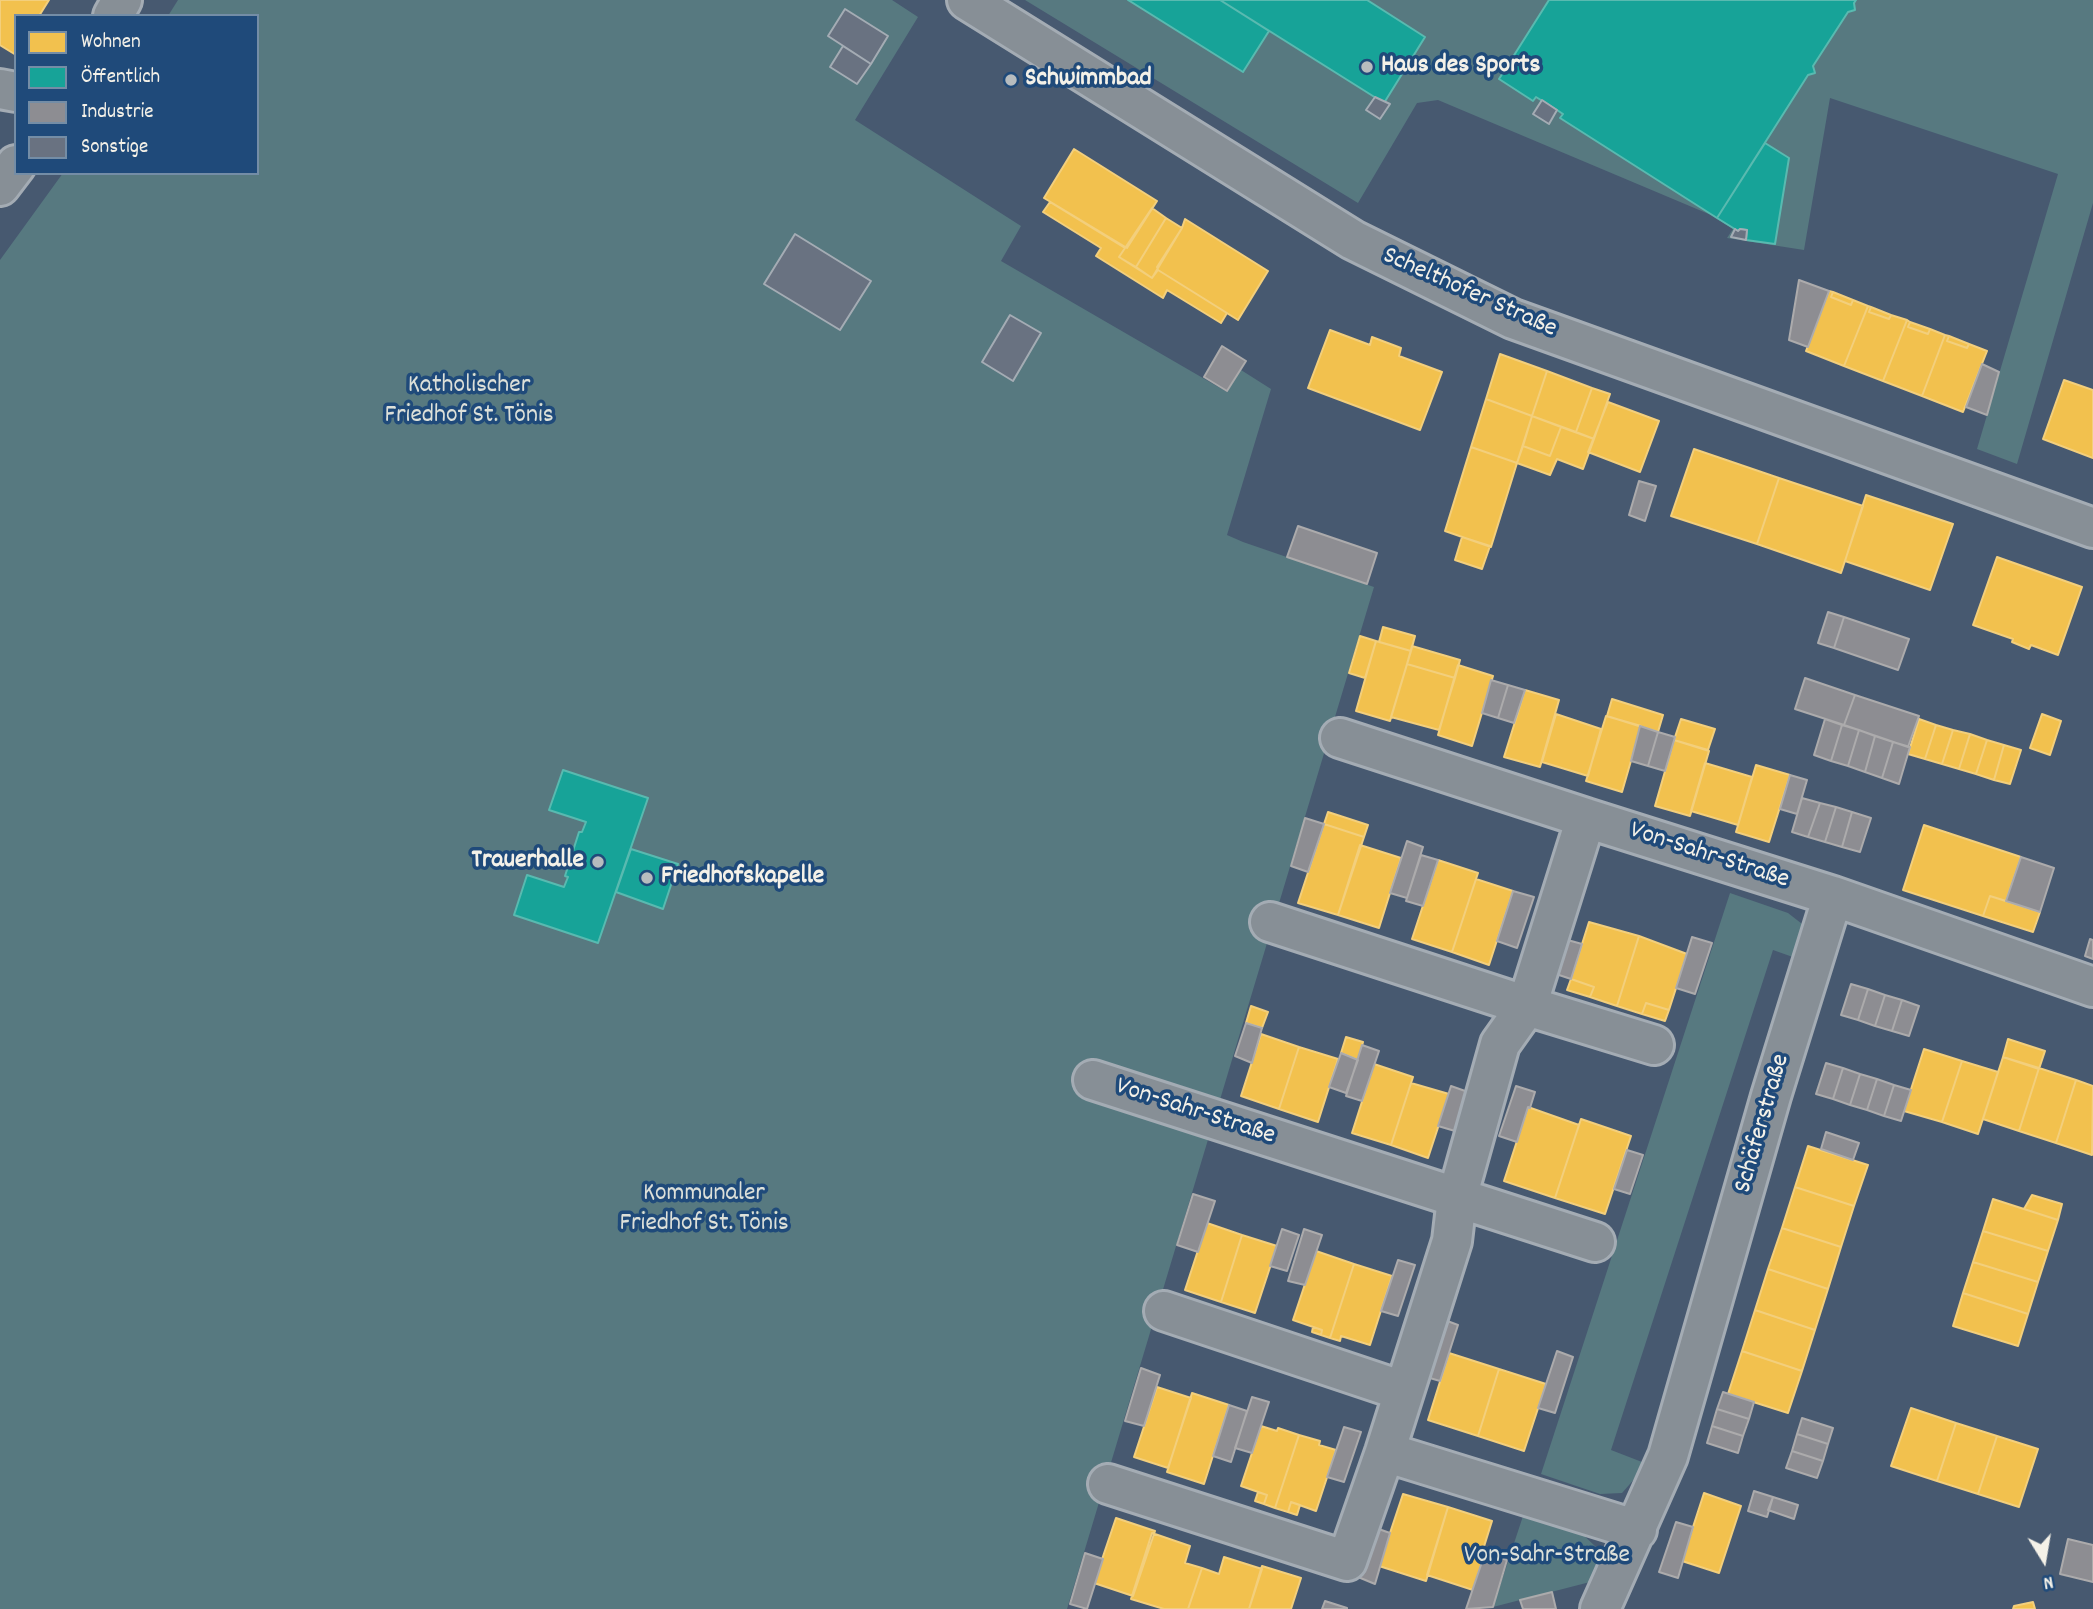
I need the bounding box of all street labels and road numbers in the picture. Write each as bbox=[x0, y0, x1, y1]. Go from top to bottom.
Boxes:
street label: Schelthofer Straße bbox=[1377, 242, 1561, 346]
street label: Von-Sahr-Straße bbox=[1625, 817, 1793, 897]
street label: Schäferstraße bbox=[1729, 1051, 1799, 1197]
street label: Von-Sahr-Straße bbox=[1111, 1073, 1279, 1153]

